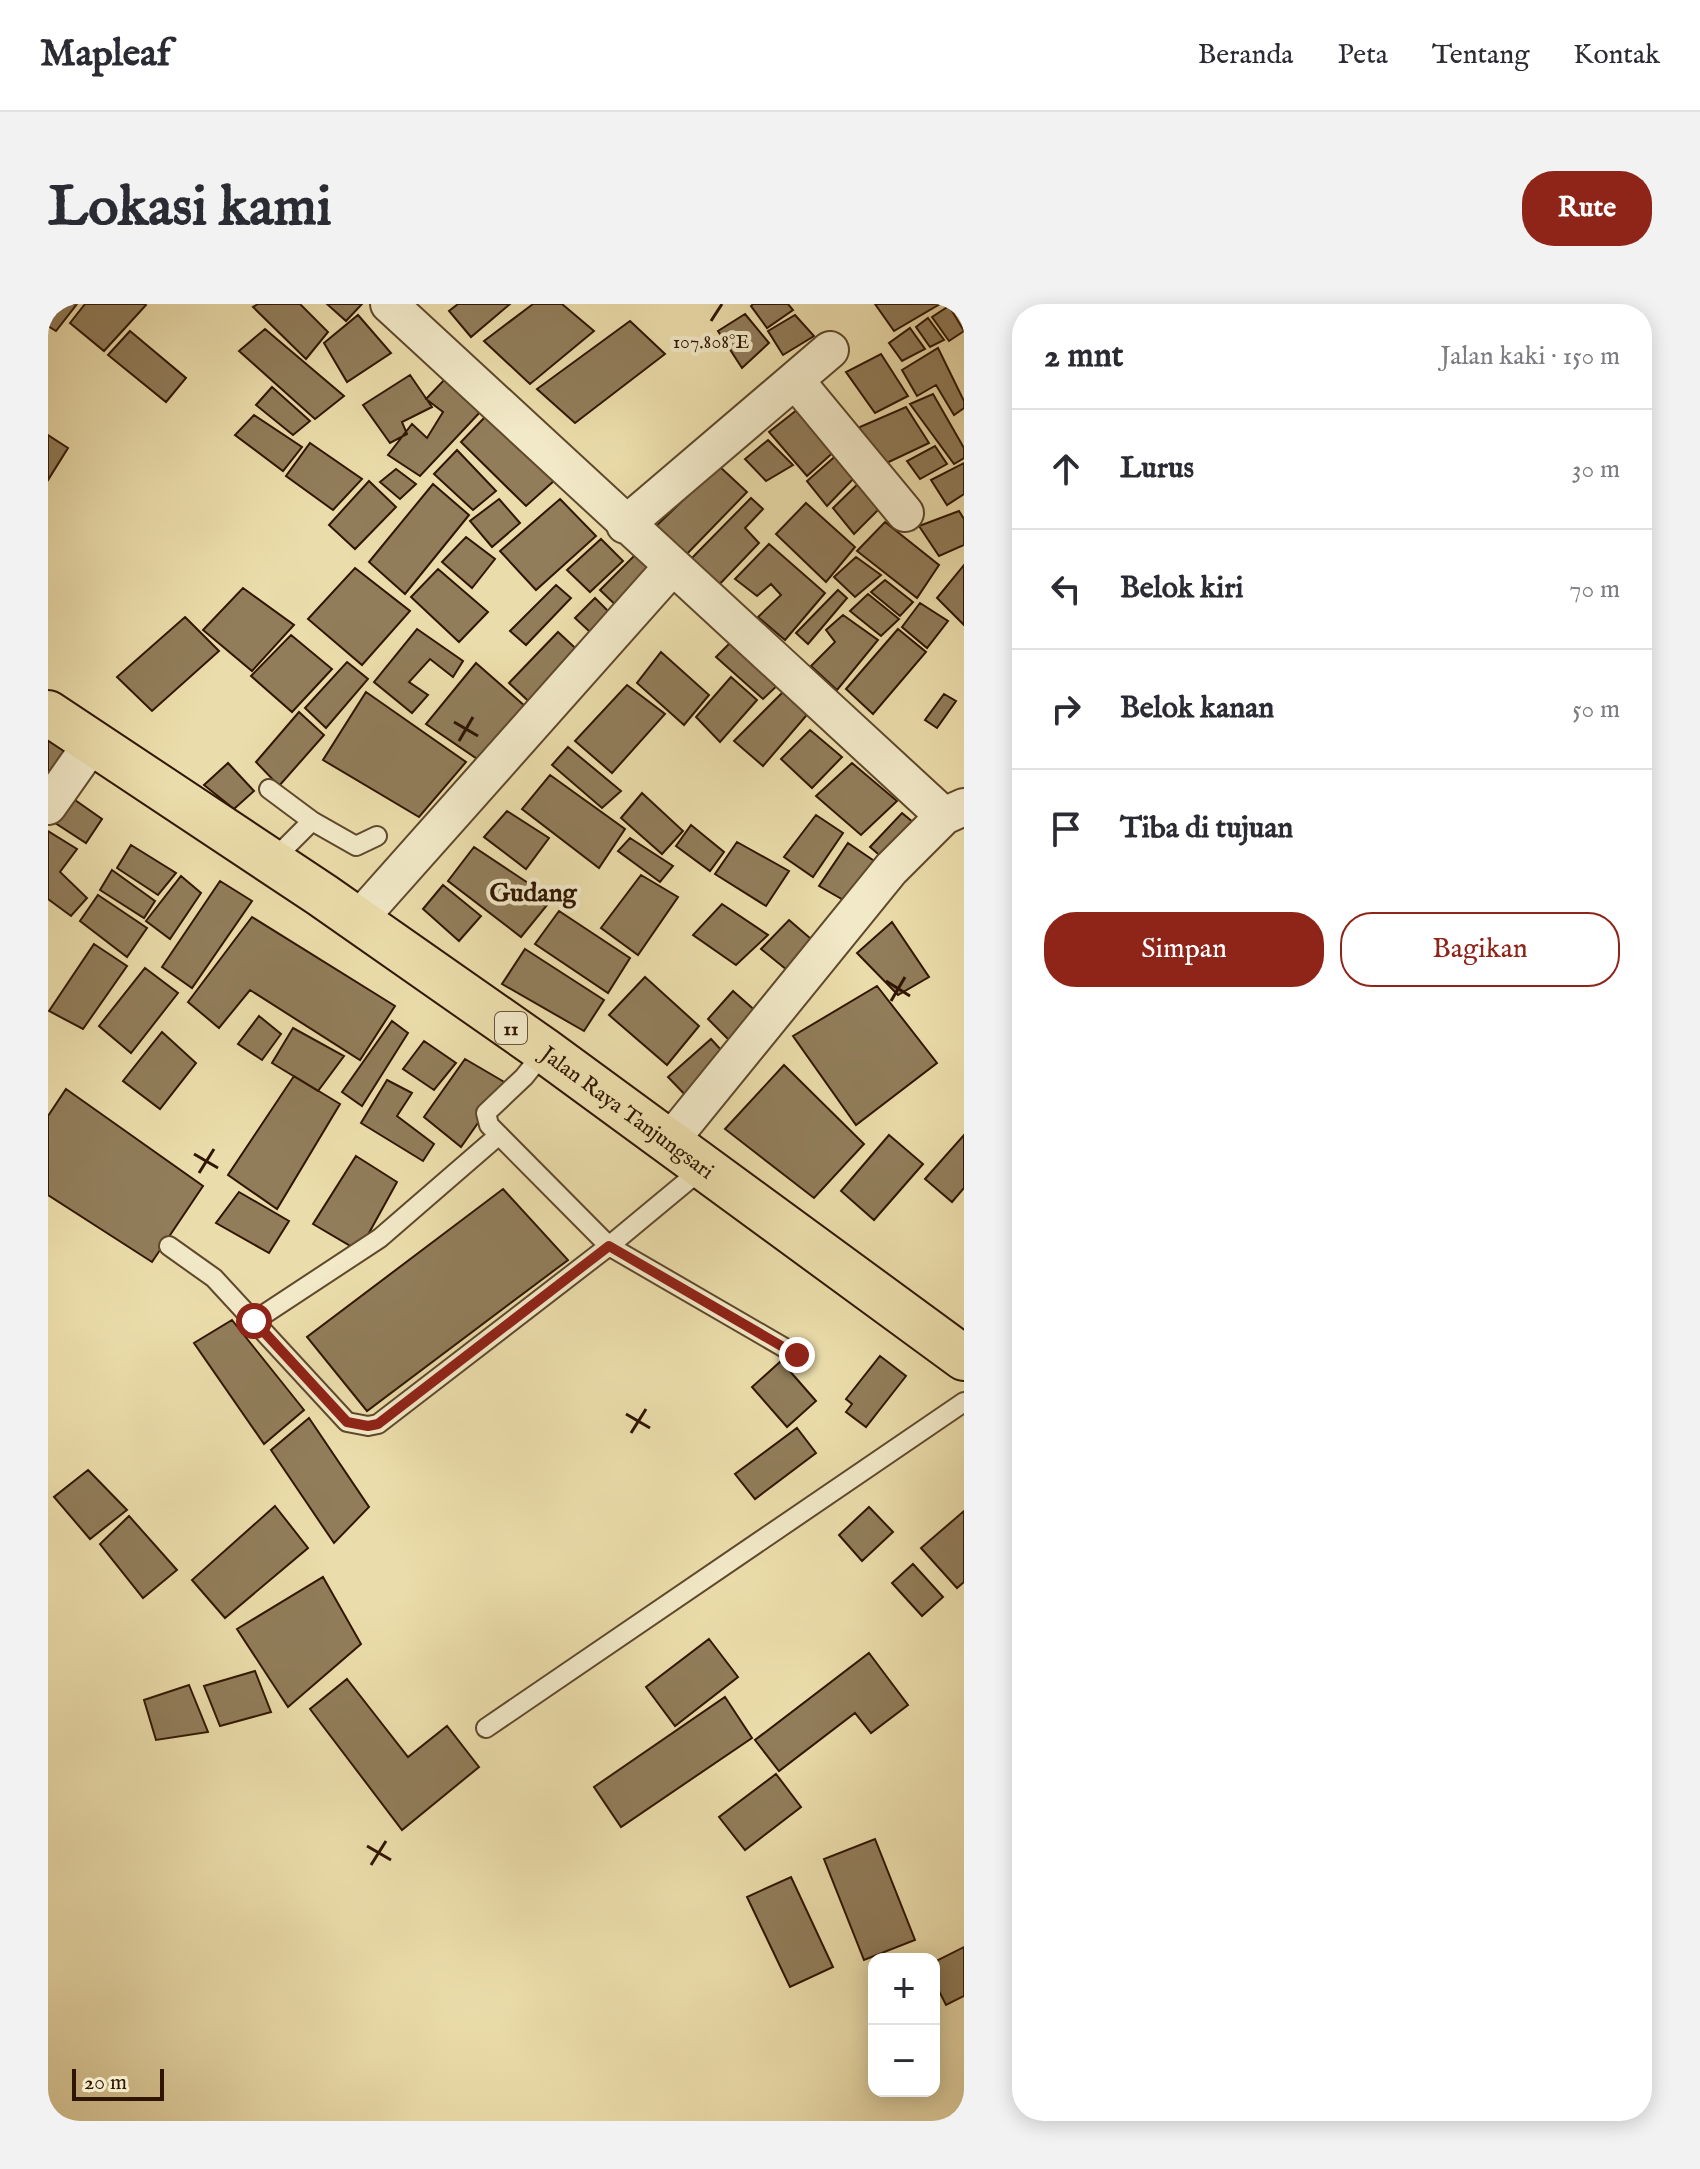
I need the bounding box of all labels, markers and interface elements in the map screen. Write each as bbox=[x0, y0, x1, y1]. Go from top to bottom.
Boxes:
text: Mapleaf bbox=[40, 31, 170, 79]
text: Beranda bbox=[1198, 38, 1293, 73]
text: Peta bbox=[1337, 38, 1388, 73]
text: Tentang bbox=[1432, 38, 1529, 73]
text: Kontak bbox=[1573, 38, 1660, 73]
button: Rute bbox=[1522, 171, 1652, 246]
text: Lokasi kami bbox=[48, 173, 332, 244]
text: 107.808°E bbox=[673, 330, 749, 355]
text: 2 mnt bbox=[1044, 335, 1123, 378]
text: Jalan kaki · 150 m bbox=[1440, 340, 1620, 373]
icon: ahead bbox=[1044, 447, 1088, 491]
text: Lurus bbox=[1120, 450, 1194, 488]
text: 30 m bbox=[1572, 453, 1620, 486]
icon: left bbox=[1044, 567, 1088, 611]
text: Belok kiri bbox=[1120, 570, 1243, 608]
text: 70 m bbox=[1569, 573, 1620, 606]
icon: right bbox=[1044, 687, 1088, 731]
text: Belok kanan bbox=[1120, 690, 1274, 728]
text: 50 m bbox=[1572, 693, 1620, 726]
icon: arrive bbox=[1044, 807, 1088, 851]
text: Tiba di tujuan bbox=[1120, 810, 1293, 848]
district label: Gudang bbox=[489, 877, 577, 910]
button: Simpan bbox=[1044, 912, 1324, 987]
button: Bagikan bbox=[1340, 912, 1620, 987]
road number: 11 bbox=[495, 1012, 527, 1044]
street label: Jalan Raya Tanjungsari bbox=[532, 1039, 719, 1186]
route start bbox=[236, 1303, 272, 1339]
route end bbox=[779, 1337, 815, 1373]
map controls bbox=[868, 1953, 940, 2097]
button: + bbox=[868, 1953, 940, 2025]
button: − bbox=[868, 2025, 940, 2097]
scale bar bbox=[72, 2065, 164, 2101]
text: 20 m bbox=[84, 2069, 127, 2097]

